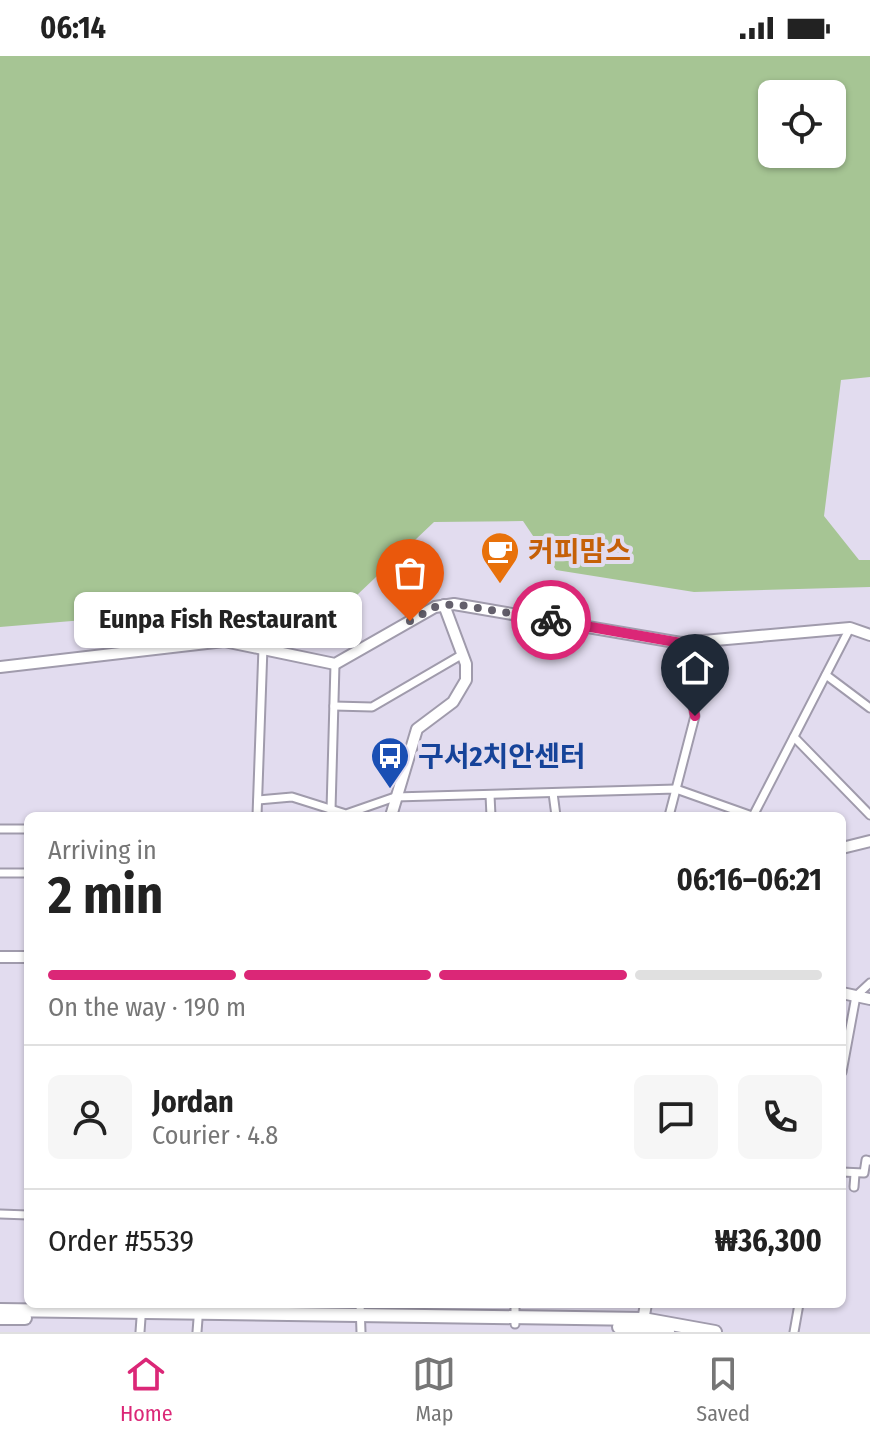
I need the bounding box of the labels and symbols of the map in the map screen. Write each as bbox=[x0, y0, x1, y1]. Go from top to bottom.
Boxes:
cafe icon: 커피맘스 bbox=[479, 530, 521, 585]
place label: 커피맘스 bbox=[528, 535, 631, 568]
pin bbox=[376, 539, 444, 621]
courier bbox=[511, 580, 591, 660]
callout: Eunpa Fish Restaurant bbox=[74, 593, 362, 649]
pin bbox=[661, 634, 729, 716]
bus stop icon: 구서2치안센터 bbox=[369, 735, 411, 790]
place label: 구서2치안센터 bbox=[418, 740, 586, 773]

